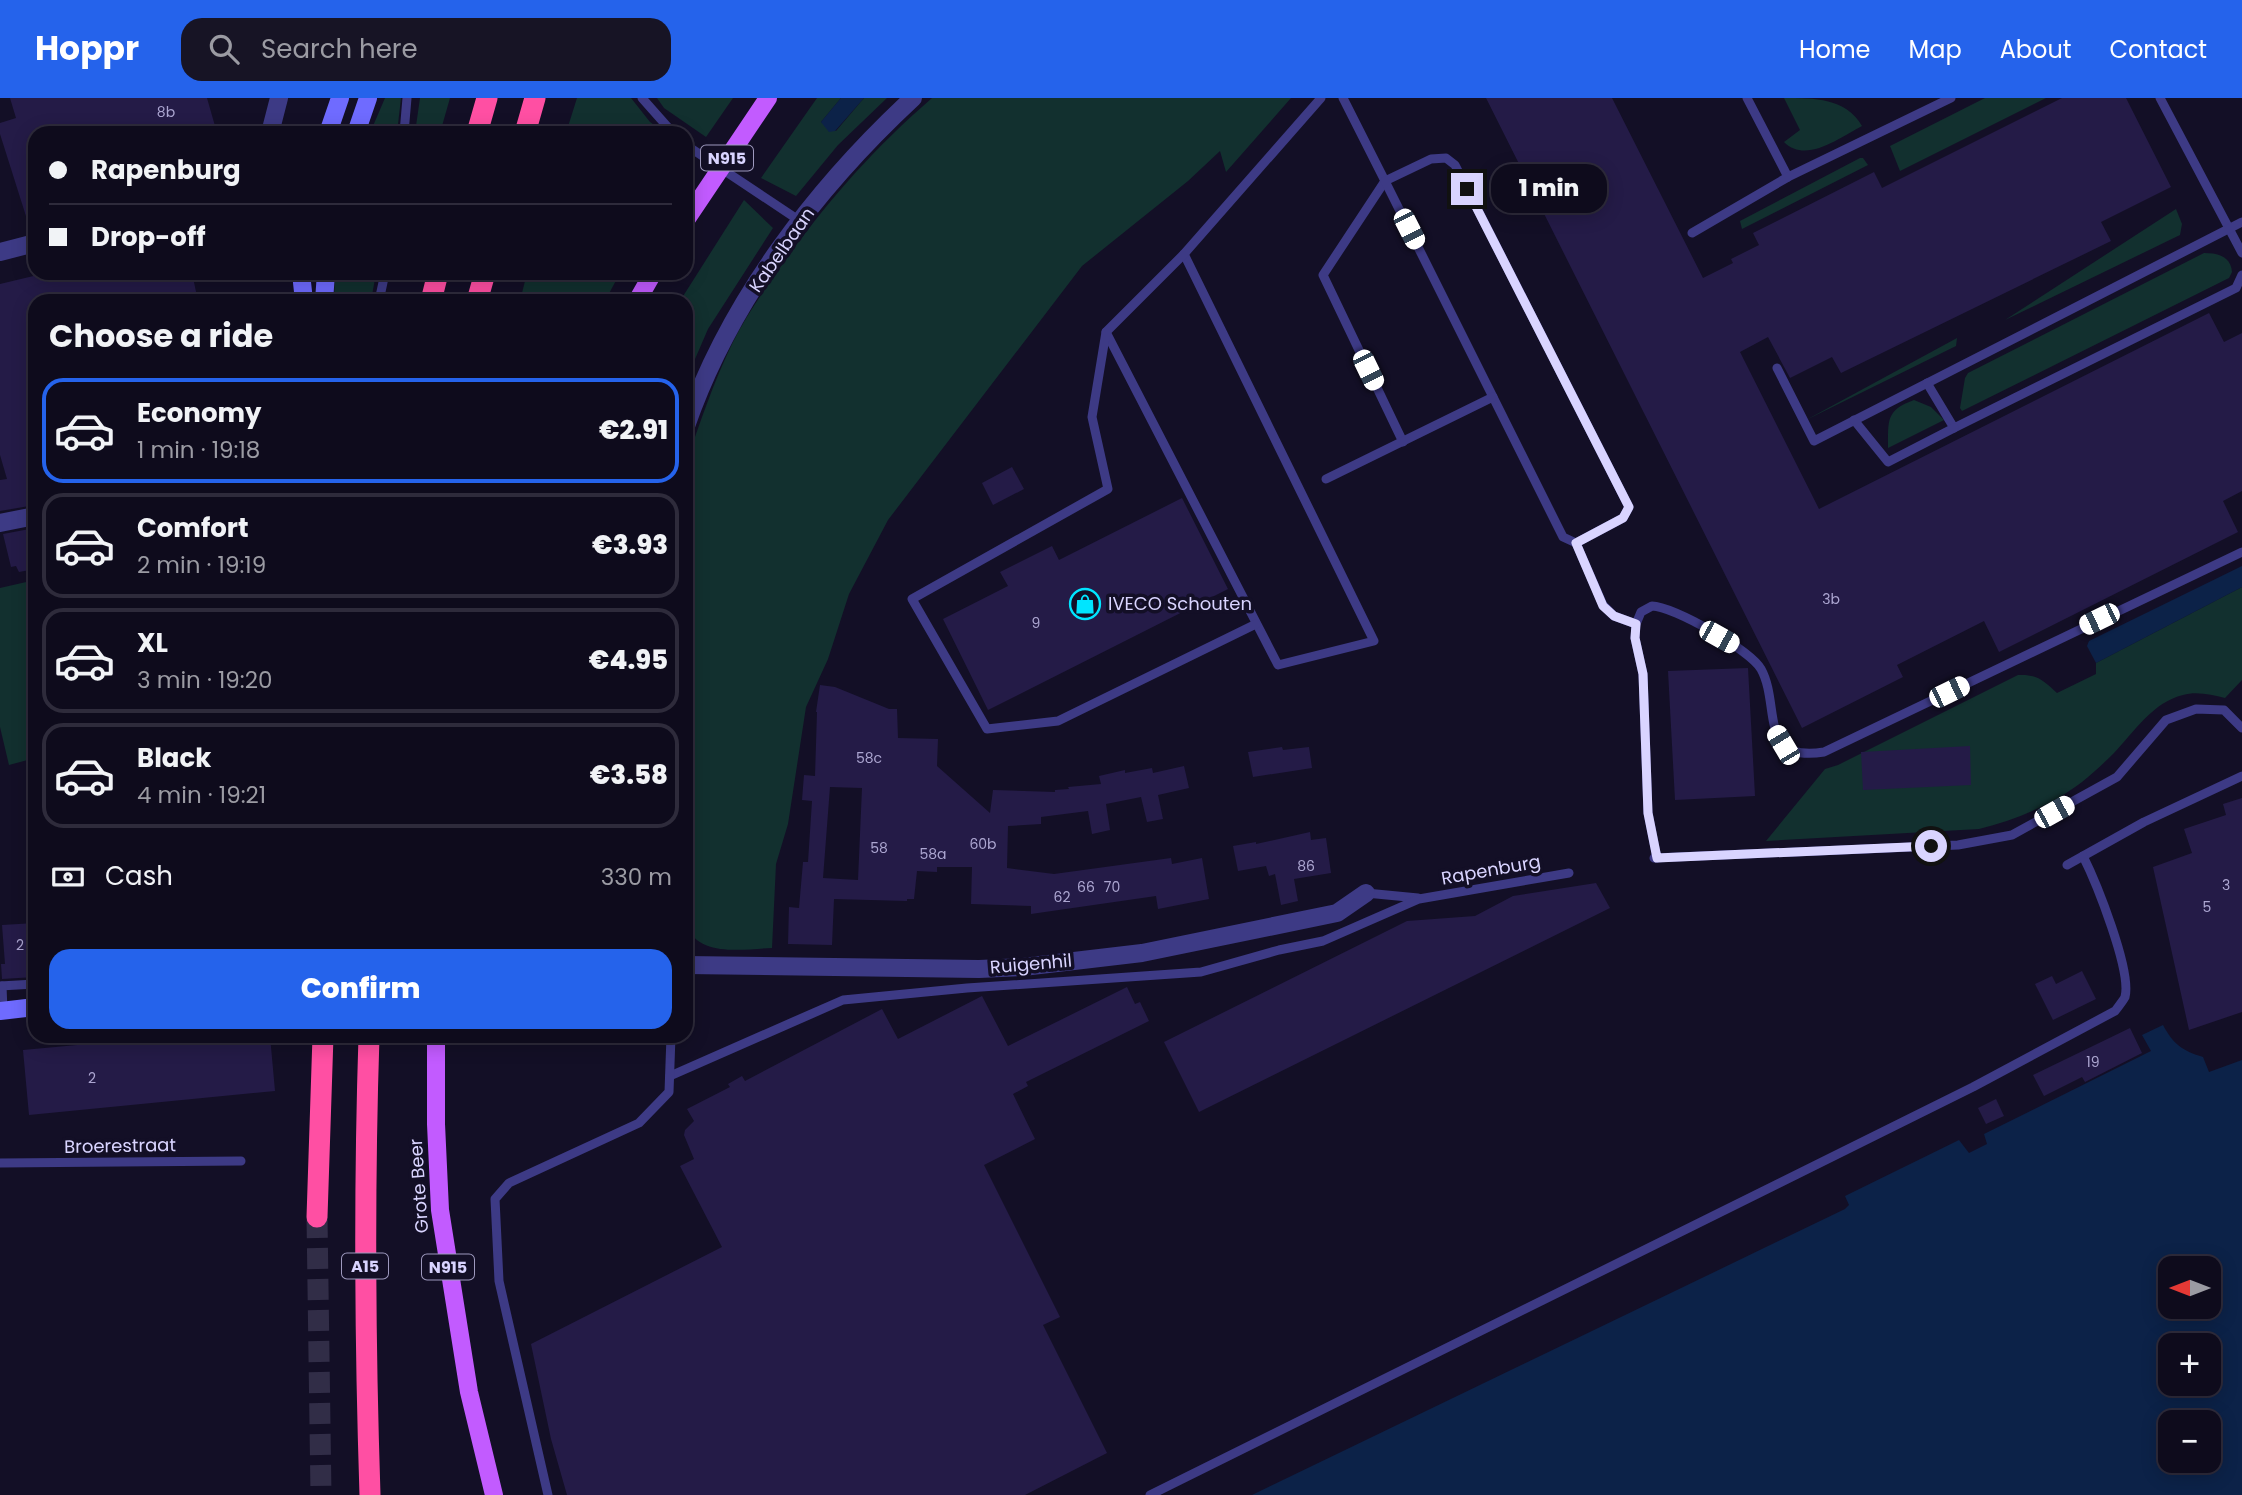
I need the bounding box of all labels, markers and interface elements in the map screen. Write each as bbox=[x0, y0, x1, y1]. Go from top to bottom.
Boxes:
search box bbox=[181, 18, 671, 81]
text: Hoppr bbox=[35, 25, 139, 72]
icon: search bbox=[205, 30, 243, 68]
text: Search here bbox=[261, 31, 418, 67]
text: Home bbox=[1799, 33, 1871, 66]
text: Map bbox=[1909, 33, 1962, 66]
text: About bbox=[2000, 33, 2071, 66]
text: Contact bbox=[2109, 33, 2207, 66]
house number: 8b bbox=[157, 102, 175, 122]
road number: N915 bbox=[701, 146, 753, 170]
text: Rapenburg bbox=[91, 152, 241, 188]
callout: 1 min bbox=[1492, 164, 1607, 214]
text: 1 min bbox=[1519, 172, 1579, 204]
route end bbox=[1451, 173, 1483, 205]
street label: Kabelbaan bbox=[743, 202, 820, 297]
car bbox=[1391, 206, 1428, 252]
text: Drop-off bbox=[91, 219, 206, 255]
text: Choose a ride bbox=[49, 313, 273, 358]
car bbox=[1350, 347, 1387, 393]
text: Economy bbox=[137, 395, 261, 431]
icon: car bbox=[53, 399, 116, 462]
text: €2.91 bbox=[599, 412, 668, 448]
text: 1 min · 19:18 bbox=[137, 434, 260, 466]
text: Comfort bbox=[137, 510, 249, 546]
icon: car bbox=[53, 514, 116, 577]
text: €3.93 bbox=[592, 527, 668, 563]
text: 2 min · 19:19 bbox=[137, 549, 266, 581]
shop icon: IVECO Schouten bbox=[1068, 587, 1102, 621]
house number: 3b bbox=[1822, 589, 1840, 609]
place label: IVECO Schouten bbox=[1108, 591, 1252, 616]
car bbox=[2076, 600, 2123, 638]
house number: 9 bbox=[1032, 613, 1040, 633]
car bbox=[1696, 618, 1743, 656]
text: XL bbox=[137, 625, 168, 661]
icon: car bbox=[53, 629, 116, 692]
text: €4.95 bbox=[589, 642, 668, 678]
text: 3 min · 19:20 bbox=[137, 664, 272, 696]
car bbox=[1926, 673, 1973, 711]
car bbox=[1764, 722, 1803, 768]
text: Black bbox=[137, 740, 211, 776]
icon: car bbox=[53, 744, 116, 807]
house number: 58c bbox=[856, 748, 882, 768]
text: €3.58 bbox=[590, 757, 668, 793]
text: 4 min · 19:21 bbox=[137, 779, 266, 811]
car bbox=[2031, 793, 2078, 831]
route start bbox=[1915, 830, 1947, 862]
house number: 60b bbox=[969, 834, 997, 854]
house number: 58 bbox=[870, 838, 888, 858]
house number: 58a bbox=[919, 844, 947, 864]
street label: Rapenburg bbox=[1439, 848, 1543, 891]
house number: 86 bbox=[1297, 856, 1315, 876]
icon: cash bbox=[49, 858, 87, 896]
text: Cash bbox=[105, 858, 173, 894]
text: 330 m bbox=[601, 861, 672, 893]
house number: 3 bbox=[2222, 875, 2230, 895]
house number: 66 bbox=[1077, 877, 1095, 897]
house number: 70 bbox=[1104, 877, 1120, 897]
house number: 62 bbox=[1054, 887, 1070, 907]
house number: 5 bbox=[2203, 897, 2211, 917]
house number: 2 bbox=[16, 935, 24, 955]
street label: Ruigenhil bbox=[989, 947, 1073, 980]
button: Confirm bbox=[49, 949, 672, 1029]
house number: 19 bbox=[2086, 1052, 2100, 1072]
house number: 2 bbox=[88, 1068, 96, 1088]
street label: Broerestraat bbox=[64, 1132, 176, 1159]
street label: Grote Beer bbox=[403, 1138, 434, 1234]
road number: A15 bbox=[342, 1254, 388, 1278]
road number: N915 bbox=[422, 1254, 474, 1280]
north arrow bbox=[2158, 1256, 2221, 1320]
map controls bbox=[2158, 1256, 2221, 1473]
button: + bbox=[2158, 1333, 2221, 1396]
button: − bbox=[2158, 1410, 2221, 1473]

